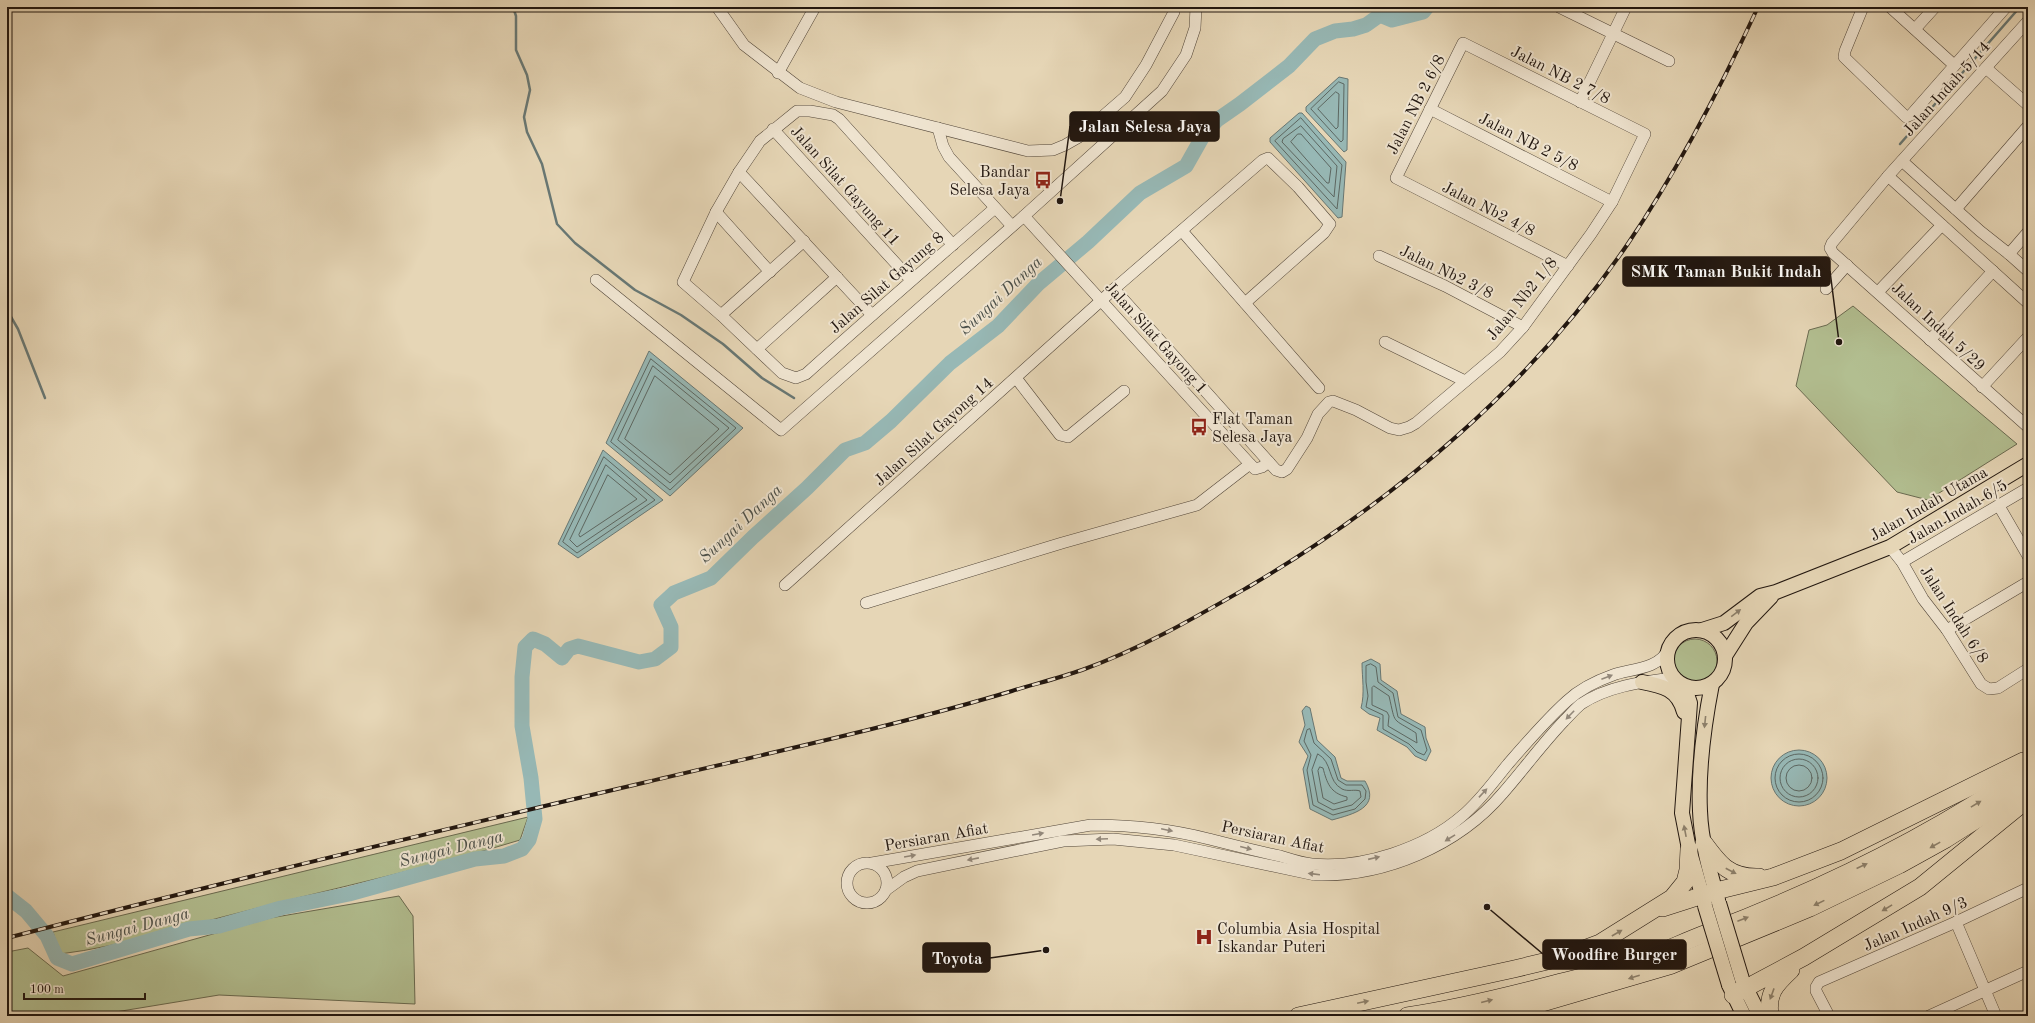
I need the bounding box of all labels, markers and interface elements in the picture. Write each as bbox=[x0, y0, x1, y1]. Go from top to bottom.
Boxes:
street label: Jalan Indah 5/14 bbox=[1901, 39, 1994, 140]
street label: Jalan NB 2 7/8 bbox=[1508, 44, 1612, 108]
street label: Jalan NB 2 6/8 bbox=[1385, 53, 1449, 157]
street label: Jalan NB 2 5/8 bbox=[1476, 111, 1580, 175]
callout: Jalan Selesa Jaya bbox=[1070, 112, 1219, 141]
text: Jalan Selesa Jaya bbox=[1079, 119, 1212, 136]
street label: Jalan Silat Gayung 11 bbox=[787, 123, 902, 249]
place label: Bandar Selesa Jaya bbox=[950, 165, 1030, 199]
bus stop icon: Bandar Selesa Jaya bbox=[1033, 170, 1053, 190]
street label: Jalan Nb2 4/8 bbox=[1439, 180, 1537, 240]
street label: Jalan Silat Gayung 8 bbox=[827, 230, 948, 337]
street label: Jalan Nb2 3/8 bbox=[1397, 243, 1495, 302]
water label: Sungai Danga bbox=[956, 254, 1046, 339]
street label: Jalan Nb2 1/8 bbox=[1484, 255, 1561, 344]
callout: SMK Taman Bukit Indah bbox=[1623, 257, 1830, 286]
text: SMK Taman Bukit Indah bbox=[1630, 264, 1822, 281]
street label: Jalan Silat Gayong 1 bbox=[1101, 279, 1210, 397]
street label: Jalan Indah 5/29 bbox=[1888, 280, 1987, 375]
street label: Jalan Silat Gayong 14 bbox=[872, 375, 997, 490]
place label: Flat Taman Selesa Jaya bbox=[1212, 412, 1293, 446]
bus stop icon: Flat Taman Selesa Jaya bbox=[1189, 417, 1209, 437]
street label: Jalan Indah Utama bbox=[1867, 465, 1991, 545]
street label: Jalan Indah 6/5 bbox=[1905, 478, 2011, 548]
water label: Sungai Danga bbox=[696, 482, 786, 567]
street label: Jalan Indah 6/8 bbox=[1916, 564, 1991, 666]
one-way arrow bbox=[1731, 608, 1742, 617]
one-way arrow bbox=[1602, 674, 1614, 680]
one-way arrow bbox=[1565, 710, 1575, 720]
one-way arrow bbox=[1702, 716, 1708, 728]
one-way arrow bbox=[1479, 788, 1488, 798]
one-way arrow bbox=[1970, 800, 1982, 807]
street label: Persiaran Afiat bbox=[1220, 819, 1326, 857]
street label: Persiaran Afiat bbox=[883, 821, 990, 855]
one-way arrow bbox=[1682, 824, 1688, 837]
one-way arrow bbox=[1161, 827, 1173, 833]
water label: Sungai Danga bbox=[398, 828, 505, 871]
one-way arrow bbox=[1032, 831, 1044, 837]
one-way arrow bbox=[1445, 834, 1456, 842]
one-way arrow bbox=[1096, 836, 1108, 843]
one-way arrow bbox=[1930, 842, 1941, 848]
one-way arrow bbox=[1240, 846, 1253, 852]
one-way arrow bbox=[904, 853, 916, 859]
one-way arrow bbox=[1368, 855, 1380, 861]
one-way arrow bbox=[967, 856, 979, 862]
one-way arrow bbox=[1856, 863, 1868, 869]
one-way arrow bbox=[1725, 867, 1737, 874]
one-way arrow bbox=[1307, 871, 1320, 878]
street label: Jalan Indah 9/3 bbox=[1861, 895, 1970, 955]
one-way arrow bbox=[1814, 900, 1825, 906]
water label: Sungai Danga bbox=[84, 905, 191, 949]
one-way arrow bbox=[1881, 905, 1893, 912]
one-way arrow bbox=[1738, 915, 1750, 921]
place label: Columbia Asia Hospital Iskandar Puteri bbox=[1217, 922, 1380, 956]
hospital icon: Columbia Asia Hospital Iskandar Puteri bbox=[1194, 927, 1214, 947]
one-way arrow bbox=[1611, 929, 1622, 936]
callout: Woodfire Burger bbox=[1543, 940, 1686, 969]
callout: Toyota bbox=[923, 943, 990, 972]
text: Woodfire Burger bbox=[1551, 947, 1677, 964]
text: Toyota bbox=[931, 951, 983, 968]
one-way arrow bbox=[1627, 974, 1639, 980]
scale bar bbox=[24, 975, 145, 1001]
text: 100 m bbox=[30, 984, 64, 996]
one-way arrow bbox=[1768, 989, 1774, 1001]
one-way arrow bbox=[1481, 998, 1493, 1004]
one-way arrow bbox=[1357, 999, 1369, 1005]

